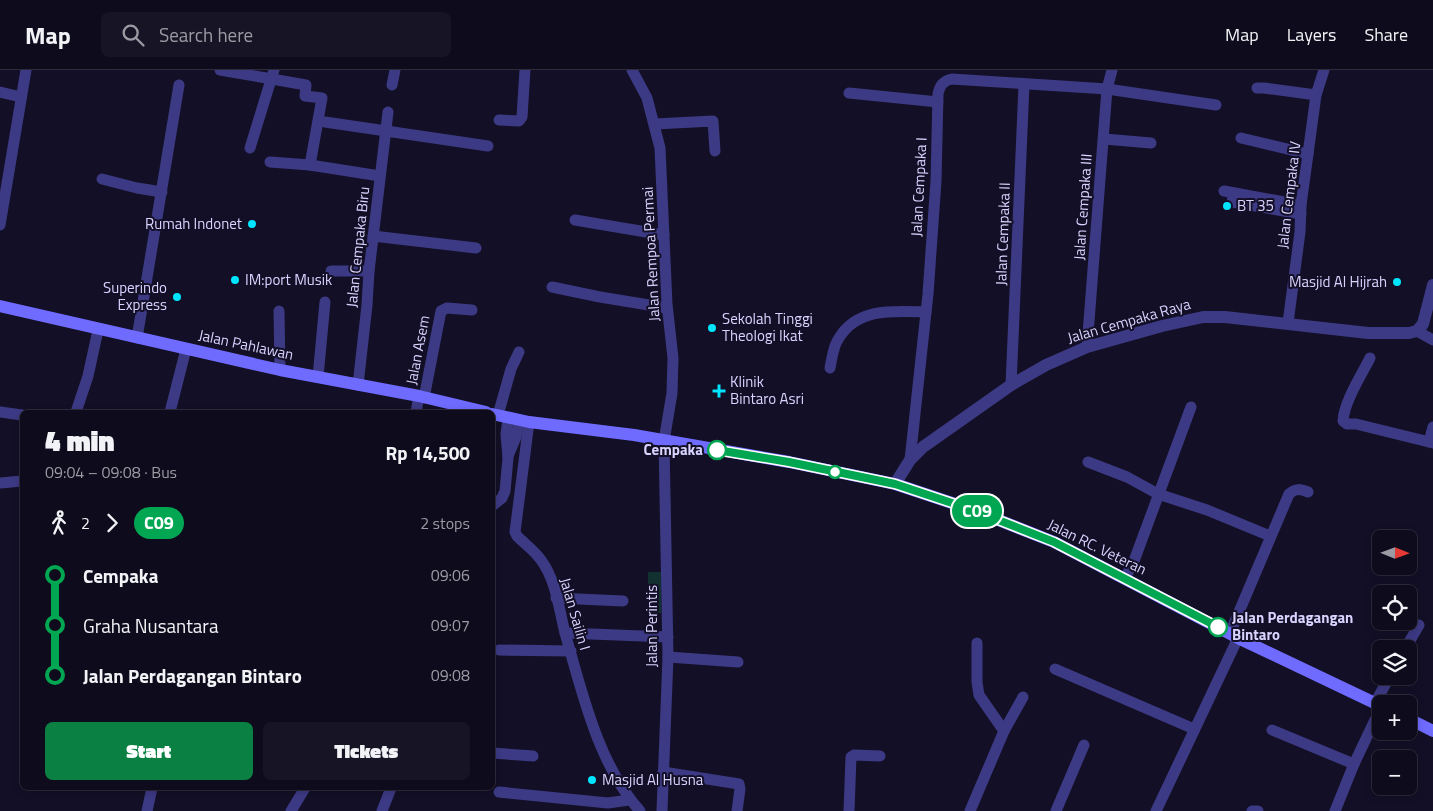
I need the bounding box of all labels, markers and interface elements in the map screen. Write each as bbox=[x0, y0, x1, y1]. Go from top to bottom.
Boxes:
search box bbox=[101, 12, 451, 57]
text: Map bbox=[25, 17, 71, 53]
text: Search here bbox=[159, 20, 253, 49]
icon: search bbox=[119, 21, 147, 49]
text: Map bbox=[1225, 21, 1259, 48]
text: Layers bbox=[1287, 21, 1336, 48]
text: Share bbox=[1364, 21, 1408, 48]
street label: Jalan Cempaka I bbox=[904, 137, 933, 237]
street label: Jalan Cempaka IV bbox=[1271, 140, 1307, 250]
street label: Jalan Cempaka III bbox=[1067, 153, 1098, 261]
street label: Jalan Cempaka II bbox=[989, 182, 1016, 286]
street label: Jalan Cempaka Biru bbox=[340, 185, 375, 309]
street label: Jalan Rempoa Permai bbox=[635, 186, 666, 322]
place label: BT 35 bbox=[1237, 194, 1274, 217]
marker: BT 35 bbox=[1221, 200, 1233, 212]
place label: Rumah Indonet bbox=[145, 212, 243, 235]
marker: Rumah Indonet bbox=[246, 218, 258, 230]
place label: IM:port Musik bbox=[245, 268, 332, 291]
place label: Masjid Al Hijrah bbox=[1289, 270, 1387, 293]
marker: IM:port Musik bbox=[229, 274, 241, 286]
place label: Superindo Express bbox=[103, 276, 167, 316]
marker: Masjid Al Hijrah bbox=[1391, 276, 1403, 288]
marker: Superindo Express bbox=[171, 291, 183, 303]
street label: Jalan Cempaka Raya bbox=[1065, 292, 1194, 349]
place label: Sekolah Tinggi Theologi Ikat bbox=[722, 307, 813, 347]
street label: Jalan Asem bbox=[400, 313, 435, 387]
marker: Sekolah Tinggi Theologi Ikat bbox=[706, 322, 718, 334]
street label: Jalan Pahlawan bbox=[197, 323, 296, 366]
place label: Klinik Bintaro Asri bbox=[730, 370, 804, 410]
marker: Klinik Bintaro Asri bbox=[712, 384, 726, 398]
text: 4 min bbox=[45, 419, 115, 462]
text: Rp 14,500 bbox=[386, 438, 470, 467]
place label: Cempaka bbox=[644, 438, 703, 461]
marker: Cempaka bbox=[707, 440, 727, 460]
text: 09:04 – 09:08 · Bus bbox=[45, 460, 177, 484]
unlabelled marker bbox=[828, 465, 842, 479]
line badge: C09 bbox=[948, 495, 1006, 527]
text: C09 bbox=[962, 497, 992, 524]
icon: walk bbox=[45, 509, 73, 537]
icon: forward bbox=[98, 509, 126, 537]
text: C09 bbox=[144, 509, 174, 536]
text: 2 bbox=[81, 511, 90, 535]
text: 2 stops bbox=[420, 511, 470, 535]
street label: Jalan RC. Veteran bbox=[1044, 513, 1151, 580]
north arrow bbox=[1372, 530, 1418, 575]
map controls bbox=[1372, 530, 1417, 795]
text: Cempaka bbox=[83, 561, 158, 590]
text: 09:06 bbox=[431, 563, 470, 587]
street label: Jalan Sailin I bbox=[554, 575, 597, 653]
street label: Jalan Perintis bbox=[640, 585, 663, 667]
button: locate bbox=[1372, 585, 1417, 630]
place label: Jalan Perdagangan Bintaro bbox=[1232, 606, 1353, 646]
text: Graha Nusantara bbox=[83, 611, 218, 640]
text: 09:07 bbox=[431, 613, 470, 637]
marker: Jalan Perdagangan Bintaro bbox=[1208, 617, 1228, 637]
button: layers bbox=[1372, 640, 1417, 685]
text: Jalan Perdagangan Bintaro bbox=[83, 661, 302, 690]
text: 09:08 bbox=[431, 663, 470, 687]
button: + bbox=[1372, 695, 1417, 740]
button: Start bbox=[45, 722, 253, 780]
button: Tickets bbox=[263, 722, 470, 780]
button: − bbox=[1372, 750, 1417, 795]
place label: Masjid Al Husna bbox=[602, 768, 704, 791]
marker: Masjid Al Husna bbox=[586, 774, 598, 786]

